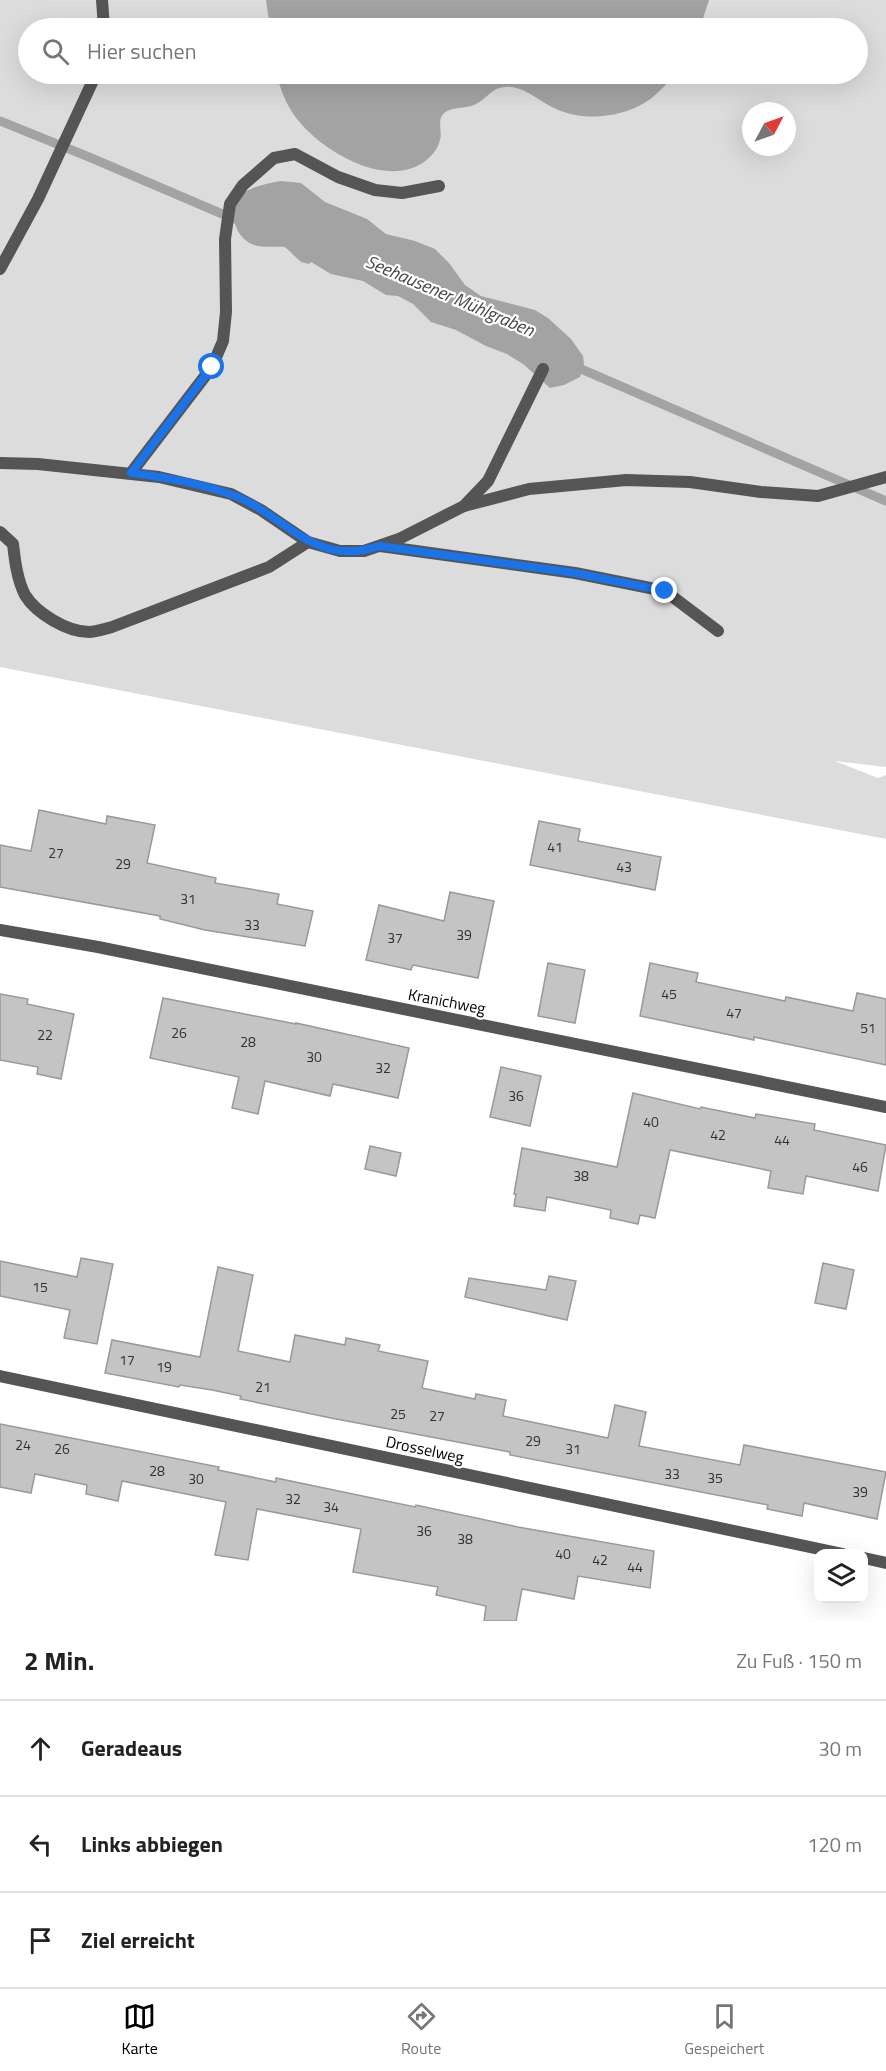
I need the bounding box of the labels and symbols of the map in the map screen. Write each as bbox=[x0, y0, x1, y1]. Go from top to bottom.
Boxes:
north arrow bbox=[742, 102, 796, 156]
water label: Seehausener Mühlgraben bbox=[362, 248, 540, 344]
route start bbox=[198, 353, 224, 379]
route end bbox=[651, 577, 677, 603]
house number: 41 bbox=[547, 836, 563, 857]
house number: 27 bbox=[48, 842, 64, 863]
house number: 29 bbox=[115, 853, 131, 874]
house number: 43 bbox=[616, 856, 632, 877]
house number: 31 bbox=[180, 888, 196, 909]
house number: 33 bbox=[244, 914, 260, 935]
house number: 39 bbox=[456, 924, 472, 945]
house number: 37 bbox=[387, 927, 403, 948]
street label: Kranichweg bbox=[406, 982, 488, 1020]
house number: 45 bbox=[661, 983, 677, 1004]
house number: 47 bbox=[726, 1002, 742, 1023]
house number: 51 bbox=[860, 1017, 876, 1038]
house number: 26 bbox=[171, 1022, 187, 1043]
house number: 22 bbox=[37, 1024, 53, 1045]
house number: 28 bbox=[240, 1031, 256, 1052]
house number: 30 bbox=[306, 1046, 322, 1067]
house number: 32 bbox=[375, 1057, 391, 1078]
house number: 36 bbox=[508, 1085, 524, 1106]
house number: 40 bbox=[643, 1111, 659, 1132]
house number: 42 bbox=[710, 1124, 726, 1145]
house number: 44 bbox=[774, 1129, 790, 1150]
house number: 46 bbox=[852, 1156, 868, 1177]
house number: 38 bbox=[573, 1165, 589, 1186]
house number: 15 bbox=[32, 1276, 48, 1297]
house number: 17 bbox=[119, 1349, 135, 1370]
house number: 19 bbox=[156, 1356, 172, 1377]
house number: 21 bbox=[255, 1376, 271, 1397]
house number: 25 bbox=[390, 1403, 406, 1424]
house number: 27 bbox=[429, 1405, 445, 1426]
street label: Drosselweg bbox=[384, 1429, 466, 1469]
house number: 29 bbox=[525, 1430, 541, 1451]
house number: 24 bbox=[15, 1434, 31, 1455]
house number: 26 bbox=[54, 1438, 70, 1459]
house number: 31 bbox=[565, 1438, 581, 1459]
house number: 28 bbox=[149, 1460, 165, 1481]
house number: 33 bbox=[664, 1463, 680, 1484]
house number: 35 bbox=[707, 1467, 723, 1488]
house number: 30 bbox=[188, 1468, 204, 1489]
house number: 39 bbox=[852, 1481, 868, 1502]
house number: 32 bbox=[285, 1488, 301, 1509]
house number: 34 bbox=[323, 1496, 339, 1517]
house number: 36 bbox=[416, 1520, 432, 1541]
house number: 38 bbox=[457, 1528, 473, 1549]
house number: 40 bbox=[555, 1543, 571, 1564]
house number: 42 bbox=[592, 1549, 608, 1570]
house number: 44 bbox=[627, 1556, 643, 1577]

